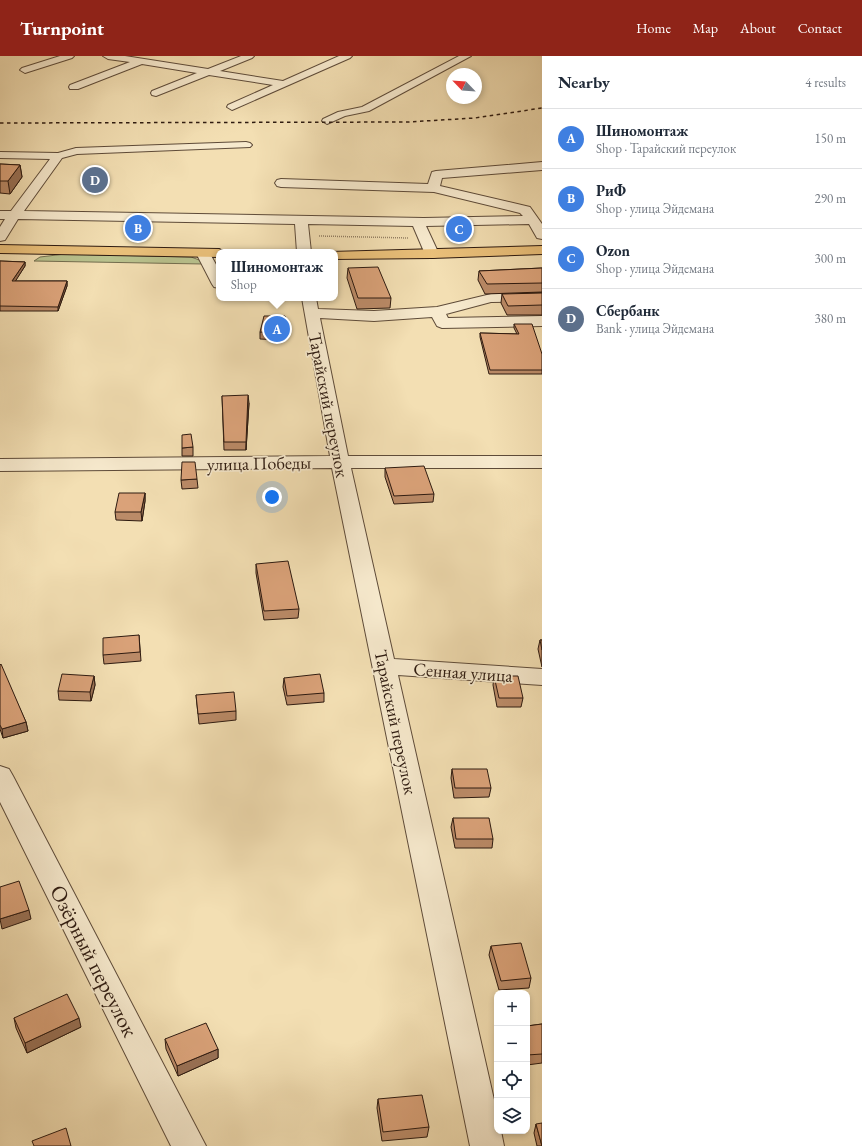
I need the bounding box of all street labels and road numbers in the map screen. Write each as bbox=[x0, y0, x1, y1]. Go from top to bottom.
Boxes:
street label: Тарайский переулок bbox=[304, 330, 354, 480]
street label: улица Победы bbox=[207, 451, 311, 475]
street label: Тарайский переулок bbox=[369, 648, 423, 797]
street label: Сенная улица bbox=[413, 657, 514, 687]
street label: Озёрный переулок bbox=[43, 880, 145, 1042]

